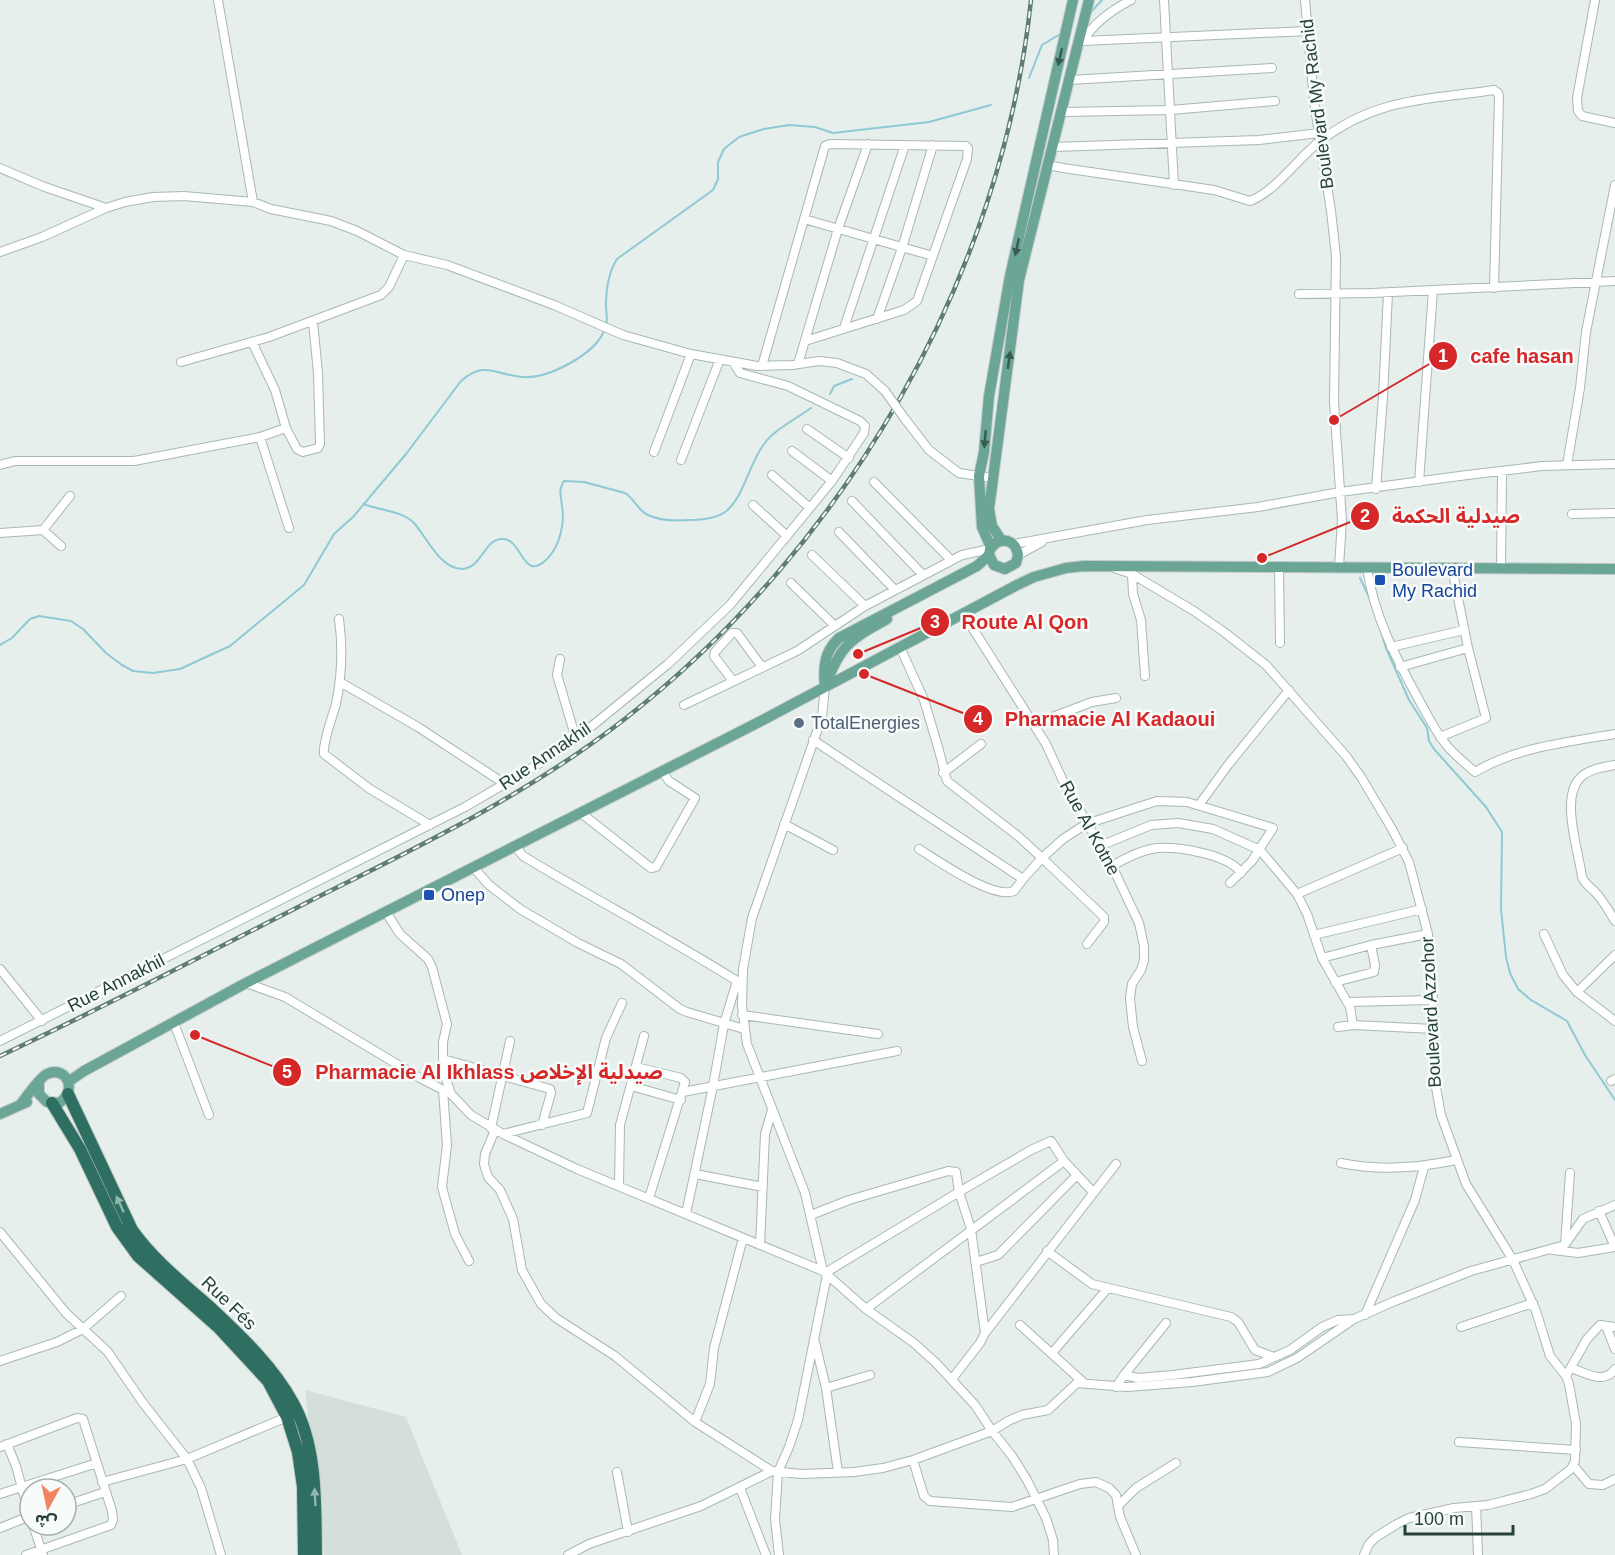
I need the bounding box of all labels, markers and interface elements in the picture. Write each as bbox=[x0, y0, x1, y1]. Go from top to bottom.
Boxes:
street label: Boulevard My Rachid bbox=[1297, 18, 1337, 190]
one-way arrow bbox=[1055, 48, 1064, 67]
one-way arrow bbox=[1012, 238, 1021, 257]
callout: cafe hasan bbox=[1428, 337, 1585, 375]
text: cafe hasan bbox=[1470, 345, 1574, 367]
text: 1 bbox=[1438, 346, 1448, 366]
one-way arrow bbox=[1004, 350, 1014, 369]
one-way arrow bbox=[980, 430, 990, 449]
callout: صيدلية الحكمة bbox=[1350, 497, 1532, 535]
text: صيدلية الحكمة bbox=[1392, 505, 1520, 528]
text: 2 bbox=[1360, 506, 1370, 526]
place label: Boulevard My Rachid bbox=[1392, 560, 1477, 601]
marker: Boulevard My Rachid bbox=[1373, 573, 1387, 587]
callout: Route Al Qon bbox=[920, 603, 1101, 641]
text: Route Al Qon bbox=[961, 611, 1089, 633]
text: 3 bbox=[930, 612, 940, 632]
callout: Pharmacie Al Kadaoui bbox=[963, 700, 1228, 738]
text: Pharmacie Al Kadaoui bbox=[1005, 708, 1215, 730]
text: 4 bbox=[973, 709, 983, 729]
place label: TotalEnergies bbox=[811, 713, 920, 733]
marker: TotalEnergies bbox=[792, 716, 806, 730]
street label: Rue Annakhil bbox=[495, 718, 595, 794]
street label: Rue Al Kotne bbox=[1056, 777, 1124, 879]
place label: Onep bbox=[441, 885, 485, 905]
marker: Onep bbox=[422, 888, 436, 902]
street label: Boulevard Azzohor bbox=[1417, 936, 1445, 1088]
street label: Rue Annakhil bbox=[64, 950, 168, 1016]
callout: Pharmacie Al Ikhlass صيدلية الإخلاص bbox=[272, 1053, 675, 1091]
text: Pharmacie Al Ikhlass صيدلية الإخلاص bbox=[315, 1061, 663, 1086]
text: 5 bbox=[282, 1062, 292, 1082]
one-way arrow bbox=[115, 1195, 124, 1212]
street label: Rue Fés bbox=[198, 1272, 260, 1334]
north arrow bbox=[18, 1477, 78, 1537]
one-way arrow bbox=[310, 1487, 319, 1506]
scale bar bbox=[1405, 1498, 1513, 1536]
text: 100 m bbox=[1414, 1509, 1464, 1529]
text: ش bbox=[34, 1510, 58, 1531]

